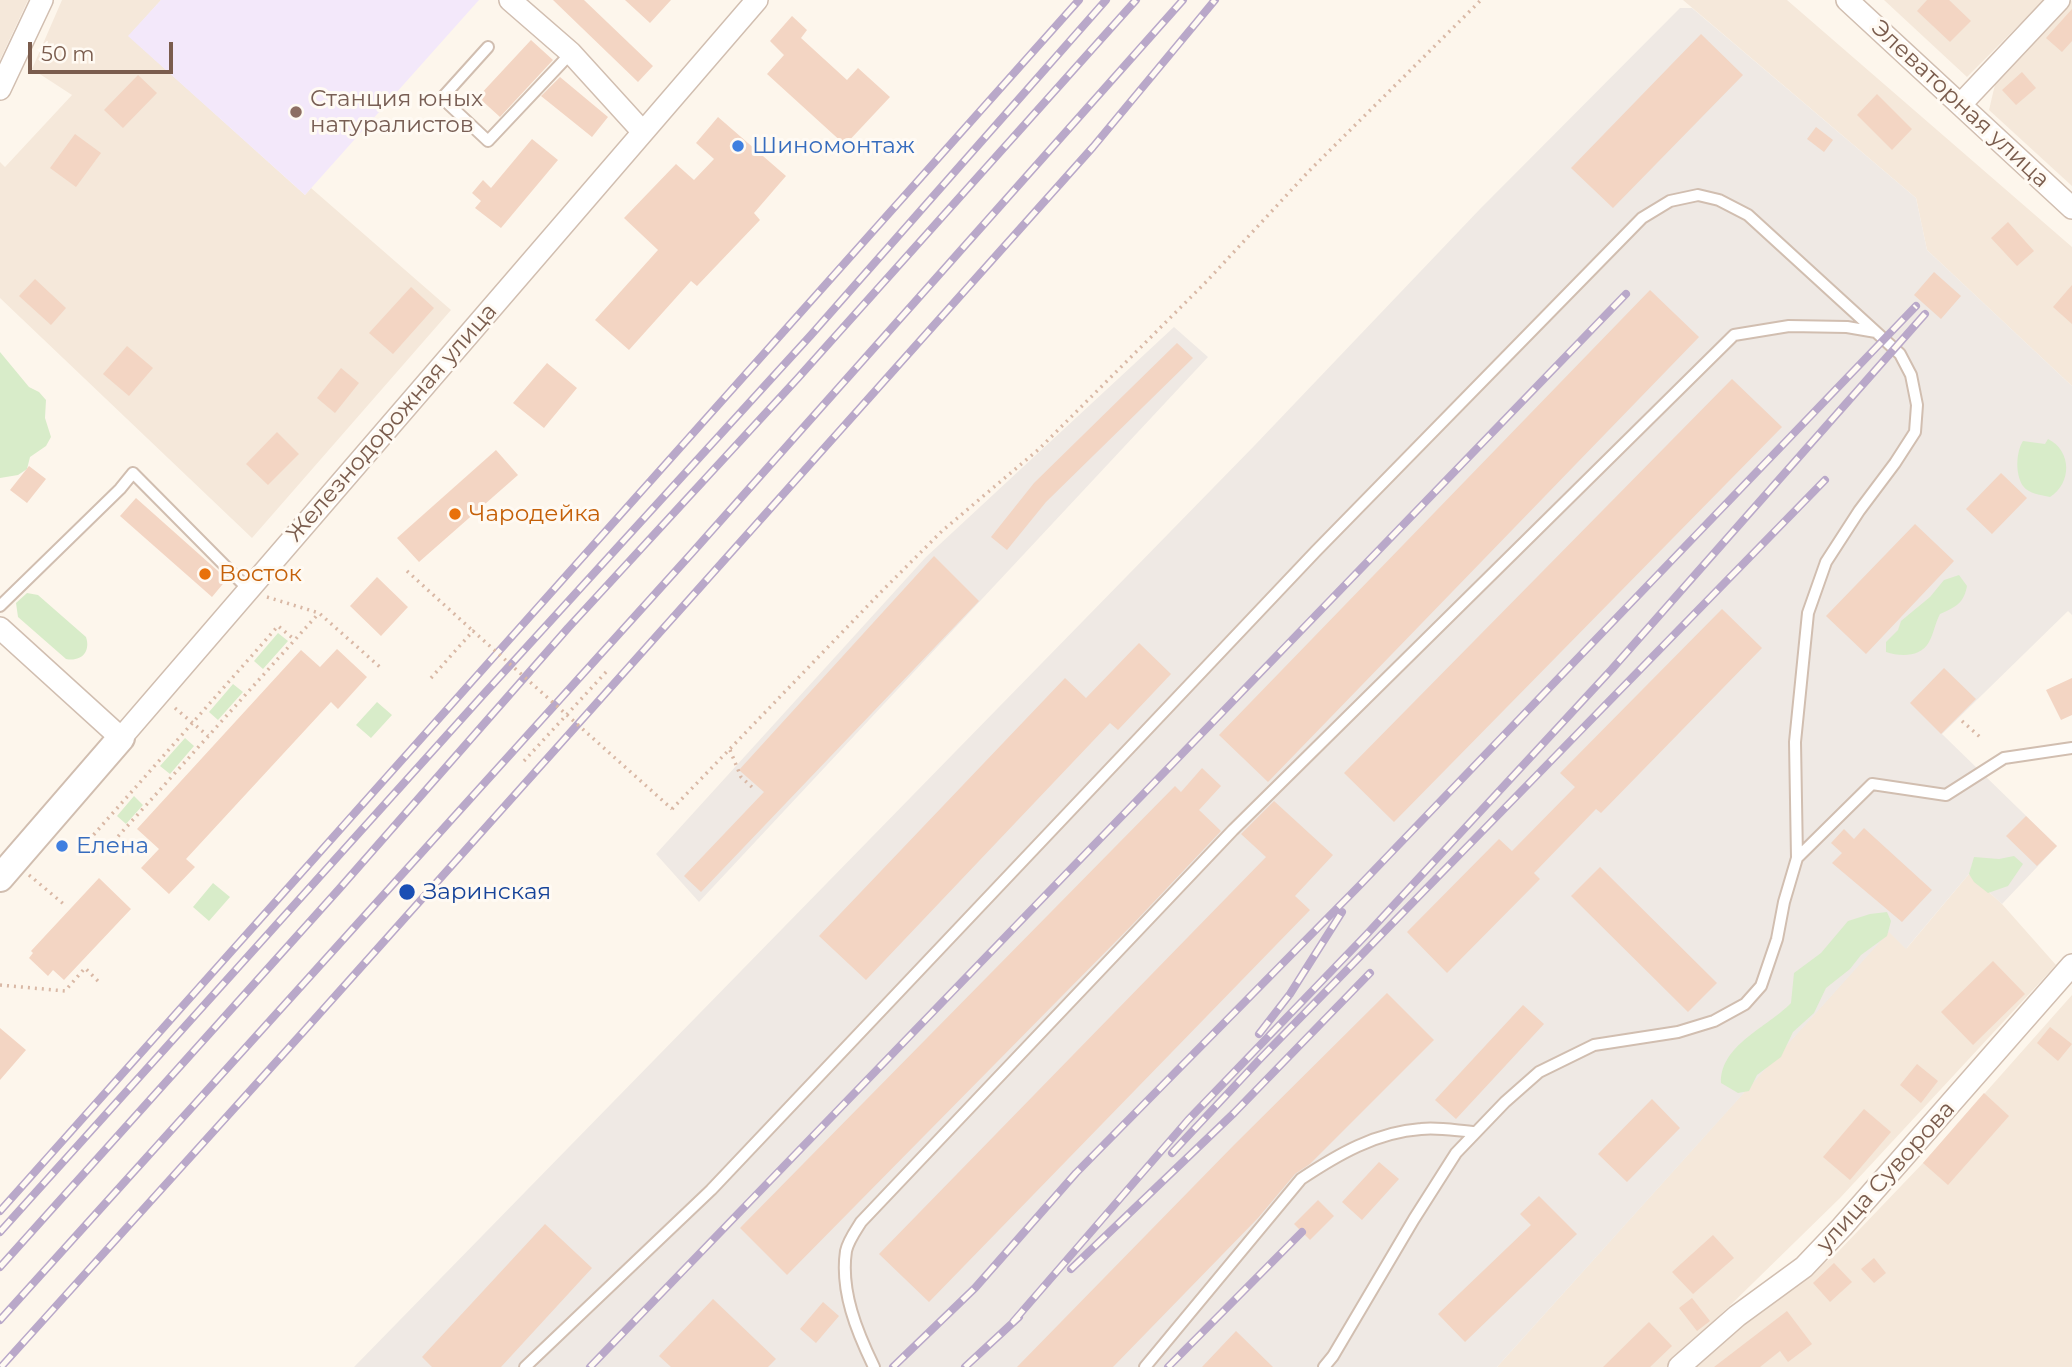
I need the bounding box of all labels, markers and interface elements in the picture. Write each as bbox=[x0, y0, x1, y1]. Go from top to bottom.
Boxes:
street label: Элеваторная улица bbox=[1865, 14, 2055, 194]
scale bar bbox=[32, 28, 177, 72]
text: 50 m bbox=[41, 41, 95, 66]
place label: Станция юных натуралистов bbox=[310, 85, 483, 139]
marker: Станция юных натуралистов bbox=[288, 104, 304, 120]
place label: Шиномонтаж bbox=[752, 132, 915, 160]
marker: Шиномонтаж bbox=[730, 138, 746, 154]
street label: Железнодорожная улица bbox=[281, 298, 503, 548]
place label: Чародейка bbox=[469, 500, 601, 528]
marker: Чародейка bbox=[447, 506, 463, 522]
place label: Восток bbox=[219, 560, 302, 588]
marker: Восток bbox=[197, 566, 213, 582]
place label: Елена bbox=[76, 832, 149, 860]
marker: Елена bbox=[54, 838, 70, 854]
place label: Заринская bbox=[423, 878, 551, 906]
marker: Заринская bbox=[397, 882, 417, 902]
street label: улица Суворова bbox=[1811, 1096, 1961, 1258]

